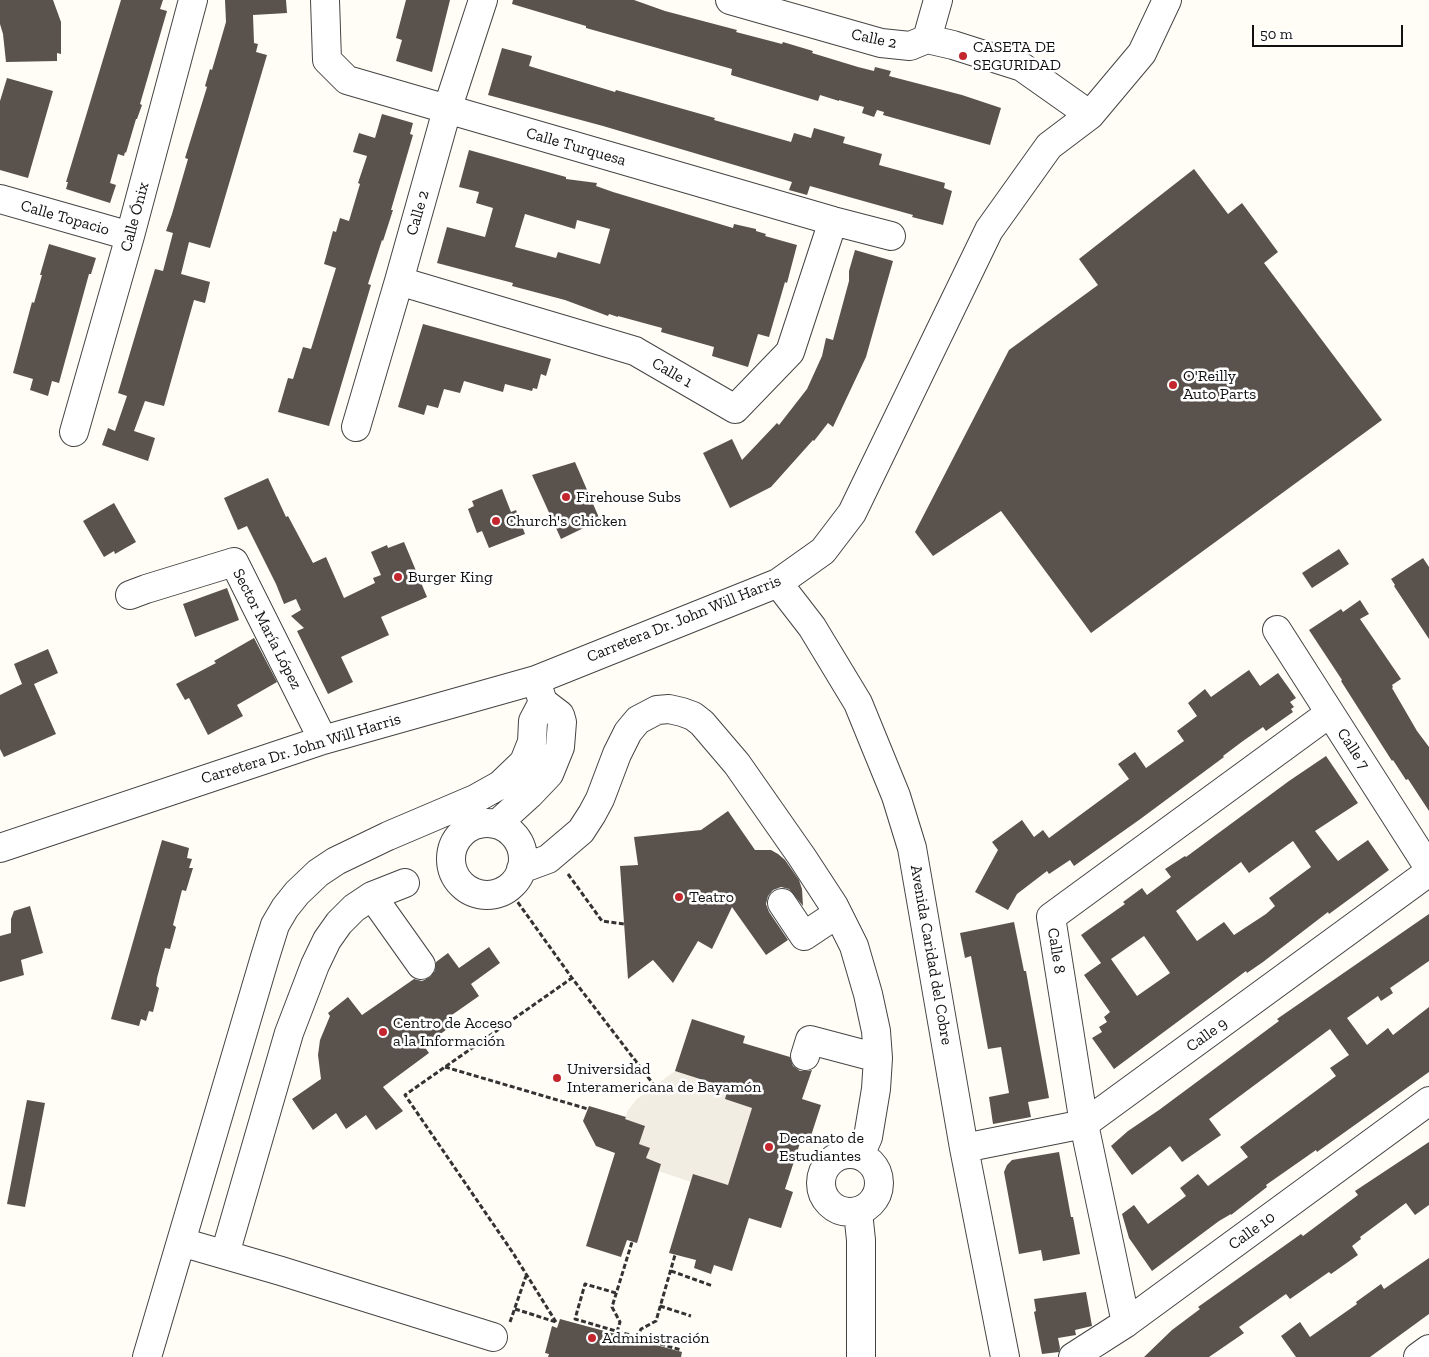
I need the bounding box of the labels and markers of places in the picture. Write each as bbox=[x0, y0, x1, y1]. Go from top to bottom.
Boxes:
place label: CASETA DE SEGURIDAD bbox=[973, 37, 1061, 75]
marker: CASETA DE SEGURIDAD bbox=[957, 50, 969, 62]
place label: O'Reilly Auto Parts bbox=[1183, 366, 1256, 404]
marker: O'Reilly Auto Parts bbox=[1167, 379, 1179, 391]
place label: Firehouse Subs bbox=[576, 487, 681, 507]
marker: Firehouse Subs bbox=[560, 491, 572, 503]
place label: Church's Chicken bbox=[506, 511, 627, 531]
marker: Church's Chicken bbox=[490, 515, 502, 527]
place label: Burger King bbox=[408, 567, 493, 587]
marker: Burger King bbox=[392, 571, 404, 583]
place label: Teatro bbox=[689, 887, 734, 907]
marker: Teatro bbox=[673, 891, 685, 903]
place label: Centro de Acceso a la Información bbox=[393, 1013, 512, 1051]
marker: Centro de Acceso a la Información bbox=[377, 1026, 389, 1038]
place label: Universidad Interamericana de Bayamón bbox=[567, 1059, 761, 1097]
marker: Universidad Interamericana de Bayamón bbox=[551, 1072, 563, 1084]
place label: Decanato de Estudiantes bbox=[779, 1128, 864, 1166]
marker: Decanato de Estudiantes bbox=[763, 1141, 775, 1153]
place label: Administración bbox=[602, 1328, 710, 1348]
marker: Administración bbox=[586, 1332, 598, 1344]

